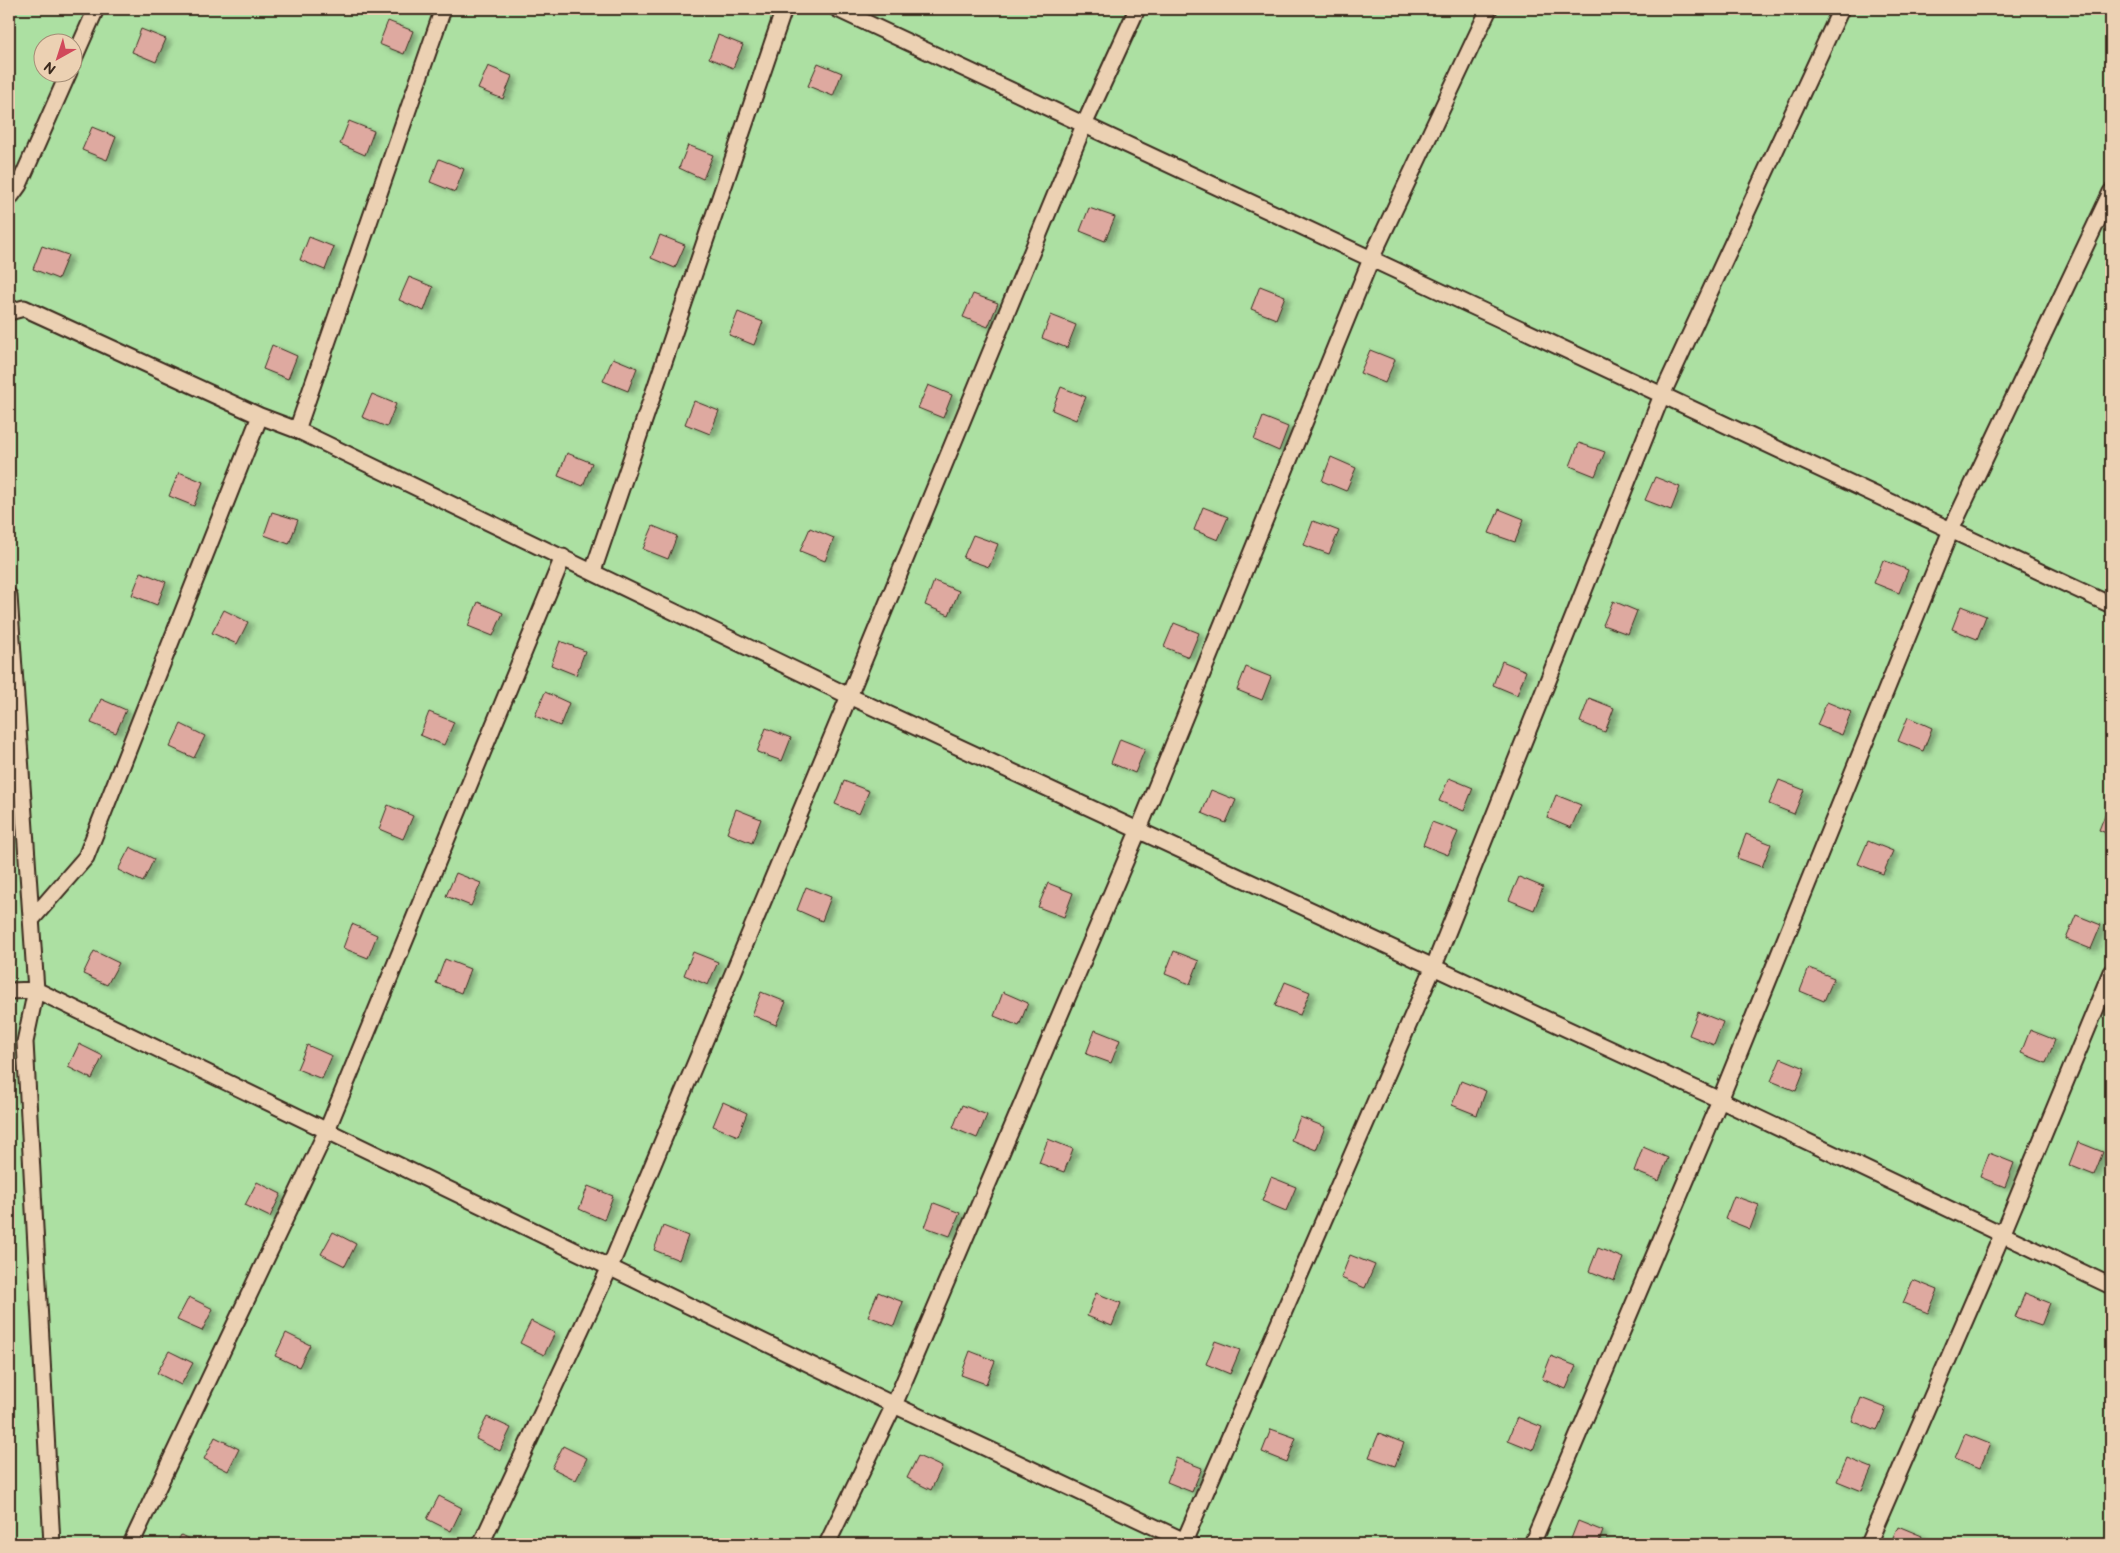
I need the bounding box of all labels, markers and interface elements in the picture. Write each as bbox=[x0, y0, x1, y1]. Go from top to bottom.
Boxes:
north arrow bbox=[32, 32, 82, 82]
text: N bbox=[41, 58, 60, 78]

